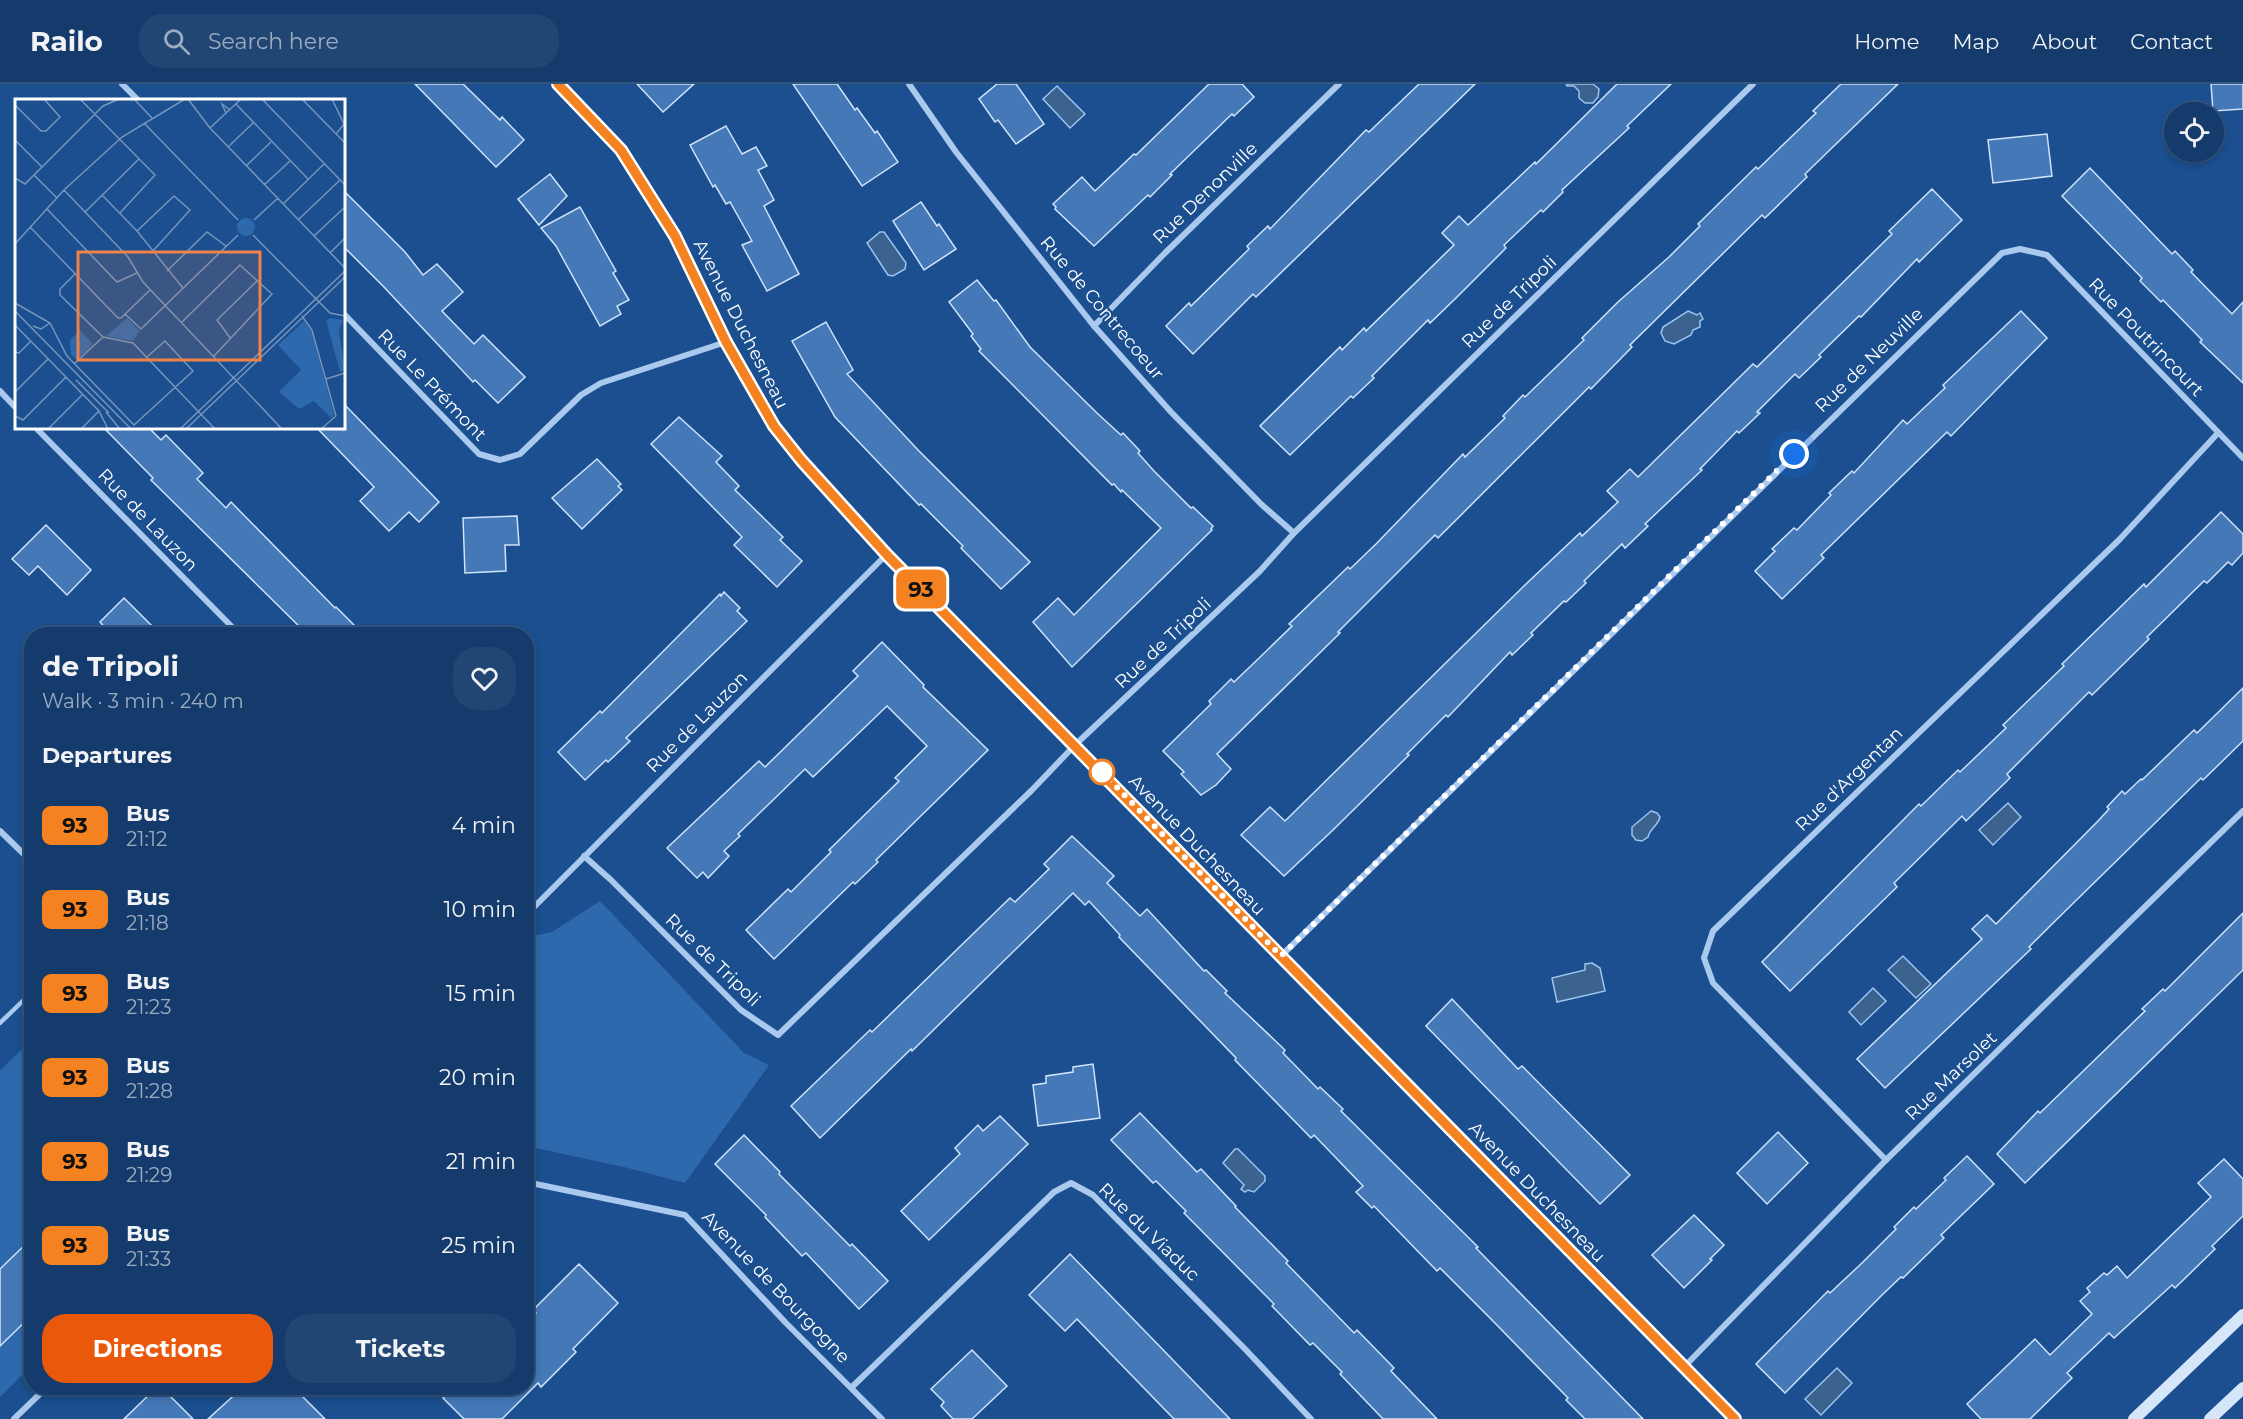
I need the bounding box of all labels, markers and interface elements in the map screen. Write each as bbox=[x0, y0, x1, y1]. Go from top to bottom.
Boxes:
search box bbox=[139, 14, 559, 68]
text: Railo bbox=[30, 24, 103, 58]
icon: search bbox=[160, 25, 193, 58]
text: Search here bbox=[208, 28, 339, 55]
text: Home bbox=[1854, 29, 1919, 54]
text: Map bbox=[1952, 29, 1999, 54]
text: About bbox=[2032, 29, 2097, 54]
text: Contact bbox=[2130, 29, 2213, 54]
inset map bbox=[15, 99, 345, 429]
map controls bbox=[2164, 102, 2224, 162]
button: locate bbox=[2164, 102, 2224, 162]
street label: Rue Denonville bbox=[1148, 137, 1262, 249]
street label: Rue de Contrecoeur bbox=[1035, 232, 1169, 384]
street label: Avenue Duchesneau bbox=[689, 236, 793, 412]
street label: Rue de Tripoli bbox=[1457, 251, 1561, 353]
street label: Rue Poutrincourt bbox=[2084, 273, 2208, 401]
street label: Rue de Neuville bbox=[1811, 303, 1928, 417]
street label: Rue Le Prémont bbox=[373, 324, 491, 446]
your location bbox=[1779, 439, 1809, 469]
street label: Rue de Lauzon bbox=[93, 464, 203, 576]
line badge: 93 bbox=[894, 570, 948, 608]
text: 93 bbox=[908, 577, 934, 602]
street label: Rue de Tripoli bbox=[1110, 593, 1216, 693]
button: heart bbox=[453, 647, 516, 710]
text: de Tripoli bbox=[42, 649, 179, 683]
street label: Rue de Lauzon bbox=[642, 667, 752, 777]
text: Walk · 3 min · 240 m bbox=[42, 689, 244, 713]
street label: Rue d'Argentan bbox=[1791, 722, 1907, 836]
text: Departures bbox=[42, 742, 172, 769]
unlabelled marker bbox=[1089, 759, 1115, 785]
street label: Avenue Duchesneau bbox=[1124, 770, 1270, 920]
text: Bus bbox=[126, 800, 170, 827]
text: 4 min bbox=[452, 812, 516, 839]
text: 93 bbox=[62, 813, 88, 838]
text: 21:12 bbox=[126, 827, 167, 851]
text: Bus bbox=[126, 884, 170, 911]
text: 10 min bbox=[444, 896, 516, 923]
text: 93 bbox=[62, 897, 88, 922]
street label: Rue de Tripoli bbox=[661, 909, 765, 1011]
text: 21:18 bbox=[126, 911, 169, 935]
text: Bus bbox=[126, 968, 170, 995]
text: 15 min bbox=[446, 980, 516, 1007]
text: 93 bbox=[62, 981, 88, 1006]
text: 21:23 bbox=[126, 995, 171, 1019]
street label: Rue Marsolet bbox=[1901, 1027, 2001, 1125]
text: Bus bbox=[126, 1052, 170, 1079]
text: 20 min bbox=[439, 1064, 516, 1091]
text: 93 bbox=[62, 1065, 88, 1090]
text: 21:28 bbox=[126, 1079, 173, 1103]
street label: Avenue Duchesneau bbox=[1464, 1117, 1610, 1267]
text: Bus bbox=[126, 1136, 170, 1163]
text: 21 min bbox=[446, 1148, 516, 1175]
text: 93 bbox=[62, 1149, 88, 1174]
text: 21:29 bbox=[126, 1163, 172, 1187]
street label: Rue du Viaduc bbox=[1094, 1178, 1204, 1286]
street label: Avenue de Bourgogne bbox=[697, 1206, 855, 1368]
text: Bus bbox=[126, 1220, 170, 1247]
text: 25 min bbox=[441, 1232, 516, 1259]
text: 93 bbox=[62, 1233, 88, 1258]
text: 21:33 bbox=[126, 1247, 171, 1271]
button: Directions bbox=[42, 1314, 273, 1383]
button: Tickets bbox=[285, 1314, 516, 1383]

